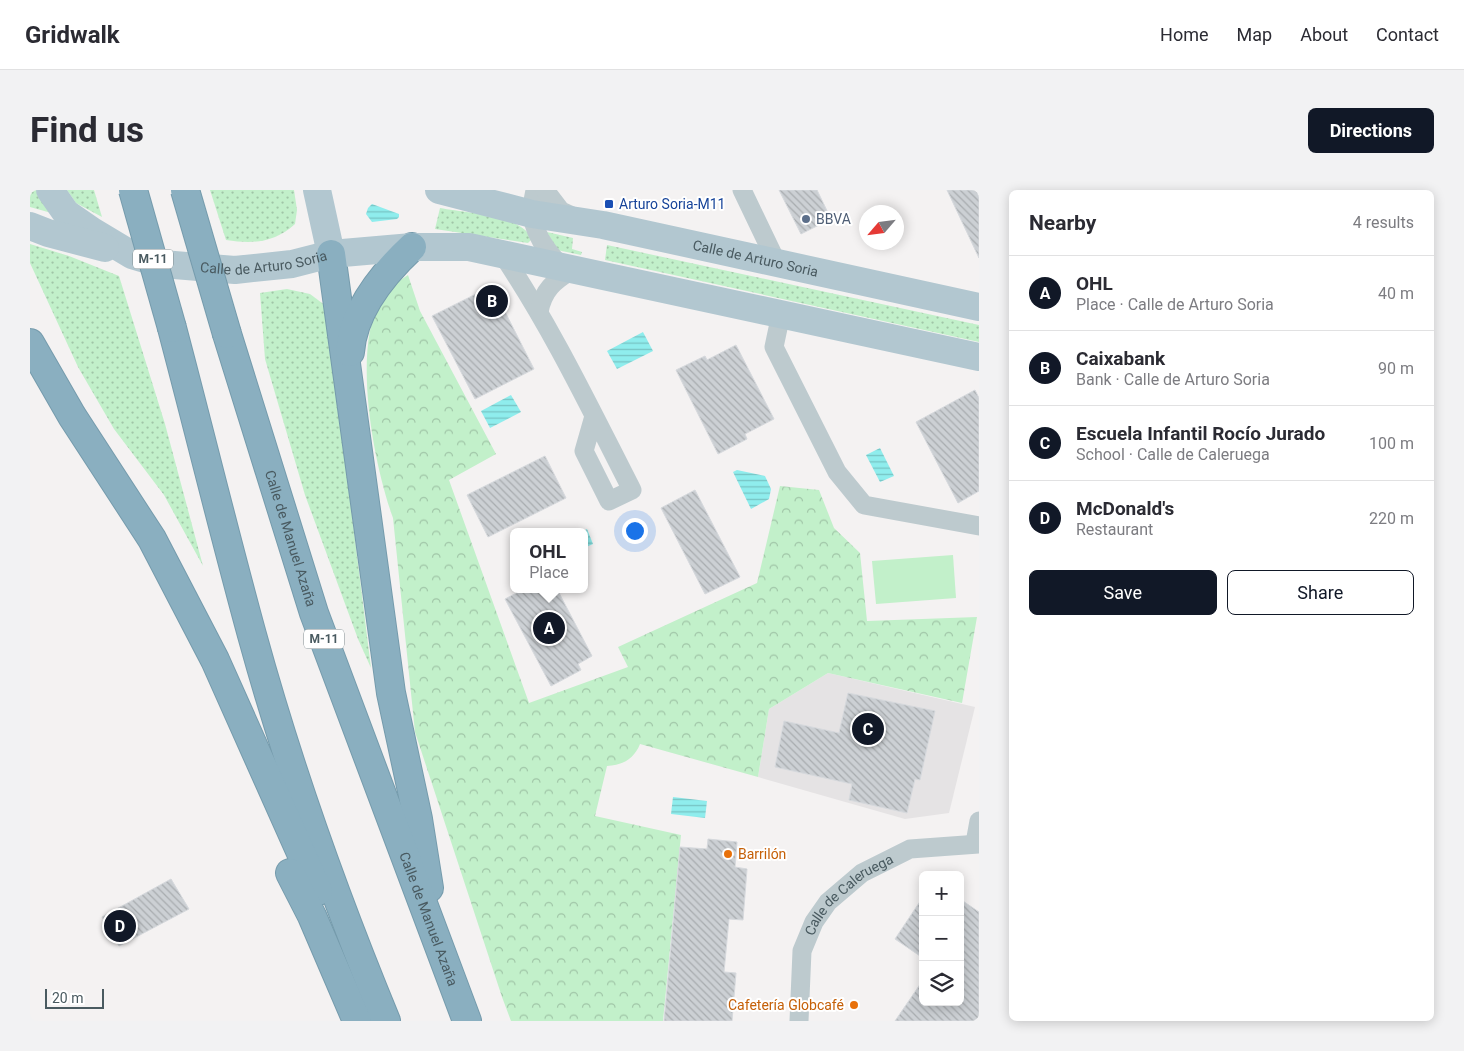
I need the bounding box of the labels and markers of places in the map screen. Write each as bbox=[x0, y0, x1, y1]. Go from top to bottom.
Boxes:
place label: Arturo Soria-M11 bbox=[619, 196, 725, 212]
marker: Arturo Soria-M11 bbox=[603, 198, 615, 210]
place label: BBVA bbox=[816, 211, 851, 227]
marker: BBVA bbox=[800, 213, 812, 225]
pin: B bbox=[476, 282, 508, 320]
pin: A bbox=[533, 609, 565, 647]
pin: C bbox=[852, 710, 884, 748]
place label: Barrilón bbox=[738, 846, 786, 862]
marker: Barrilón bbox=[722, 848, 734, 860]
pin: D bbox=[104, 907, 136, 945]
place label: Cafetería Globcafé bbox=[728, 997, 844, 1013]
marker: Cafetería Globcafé bbox=[848, 999, 860, 1011]

